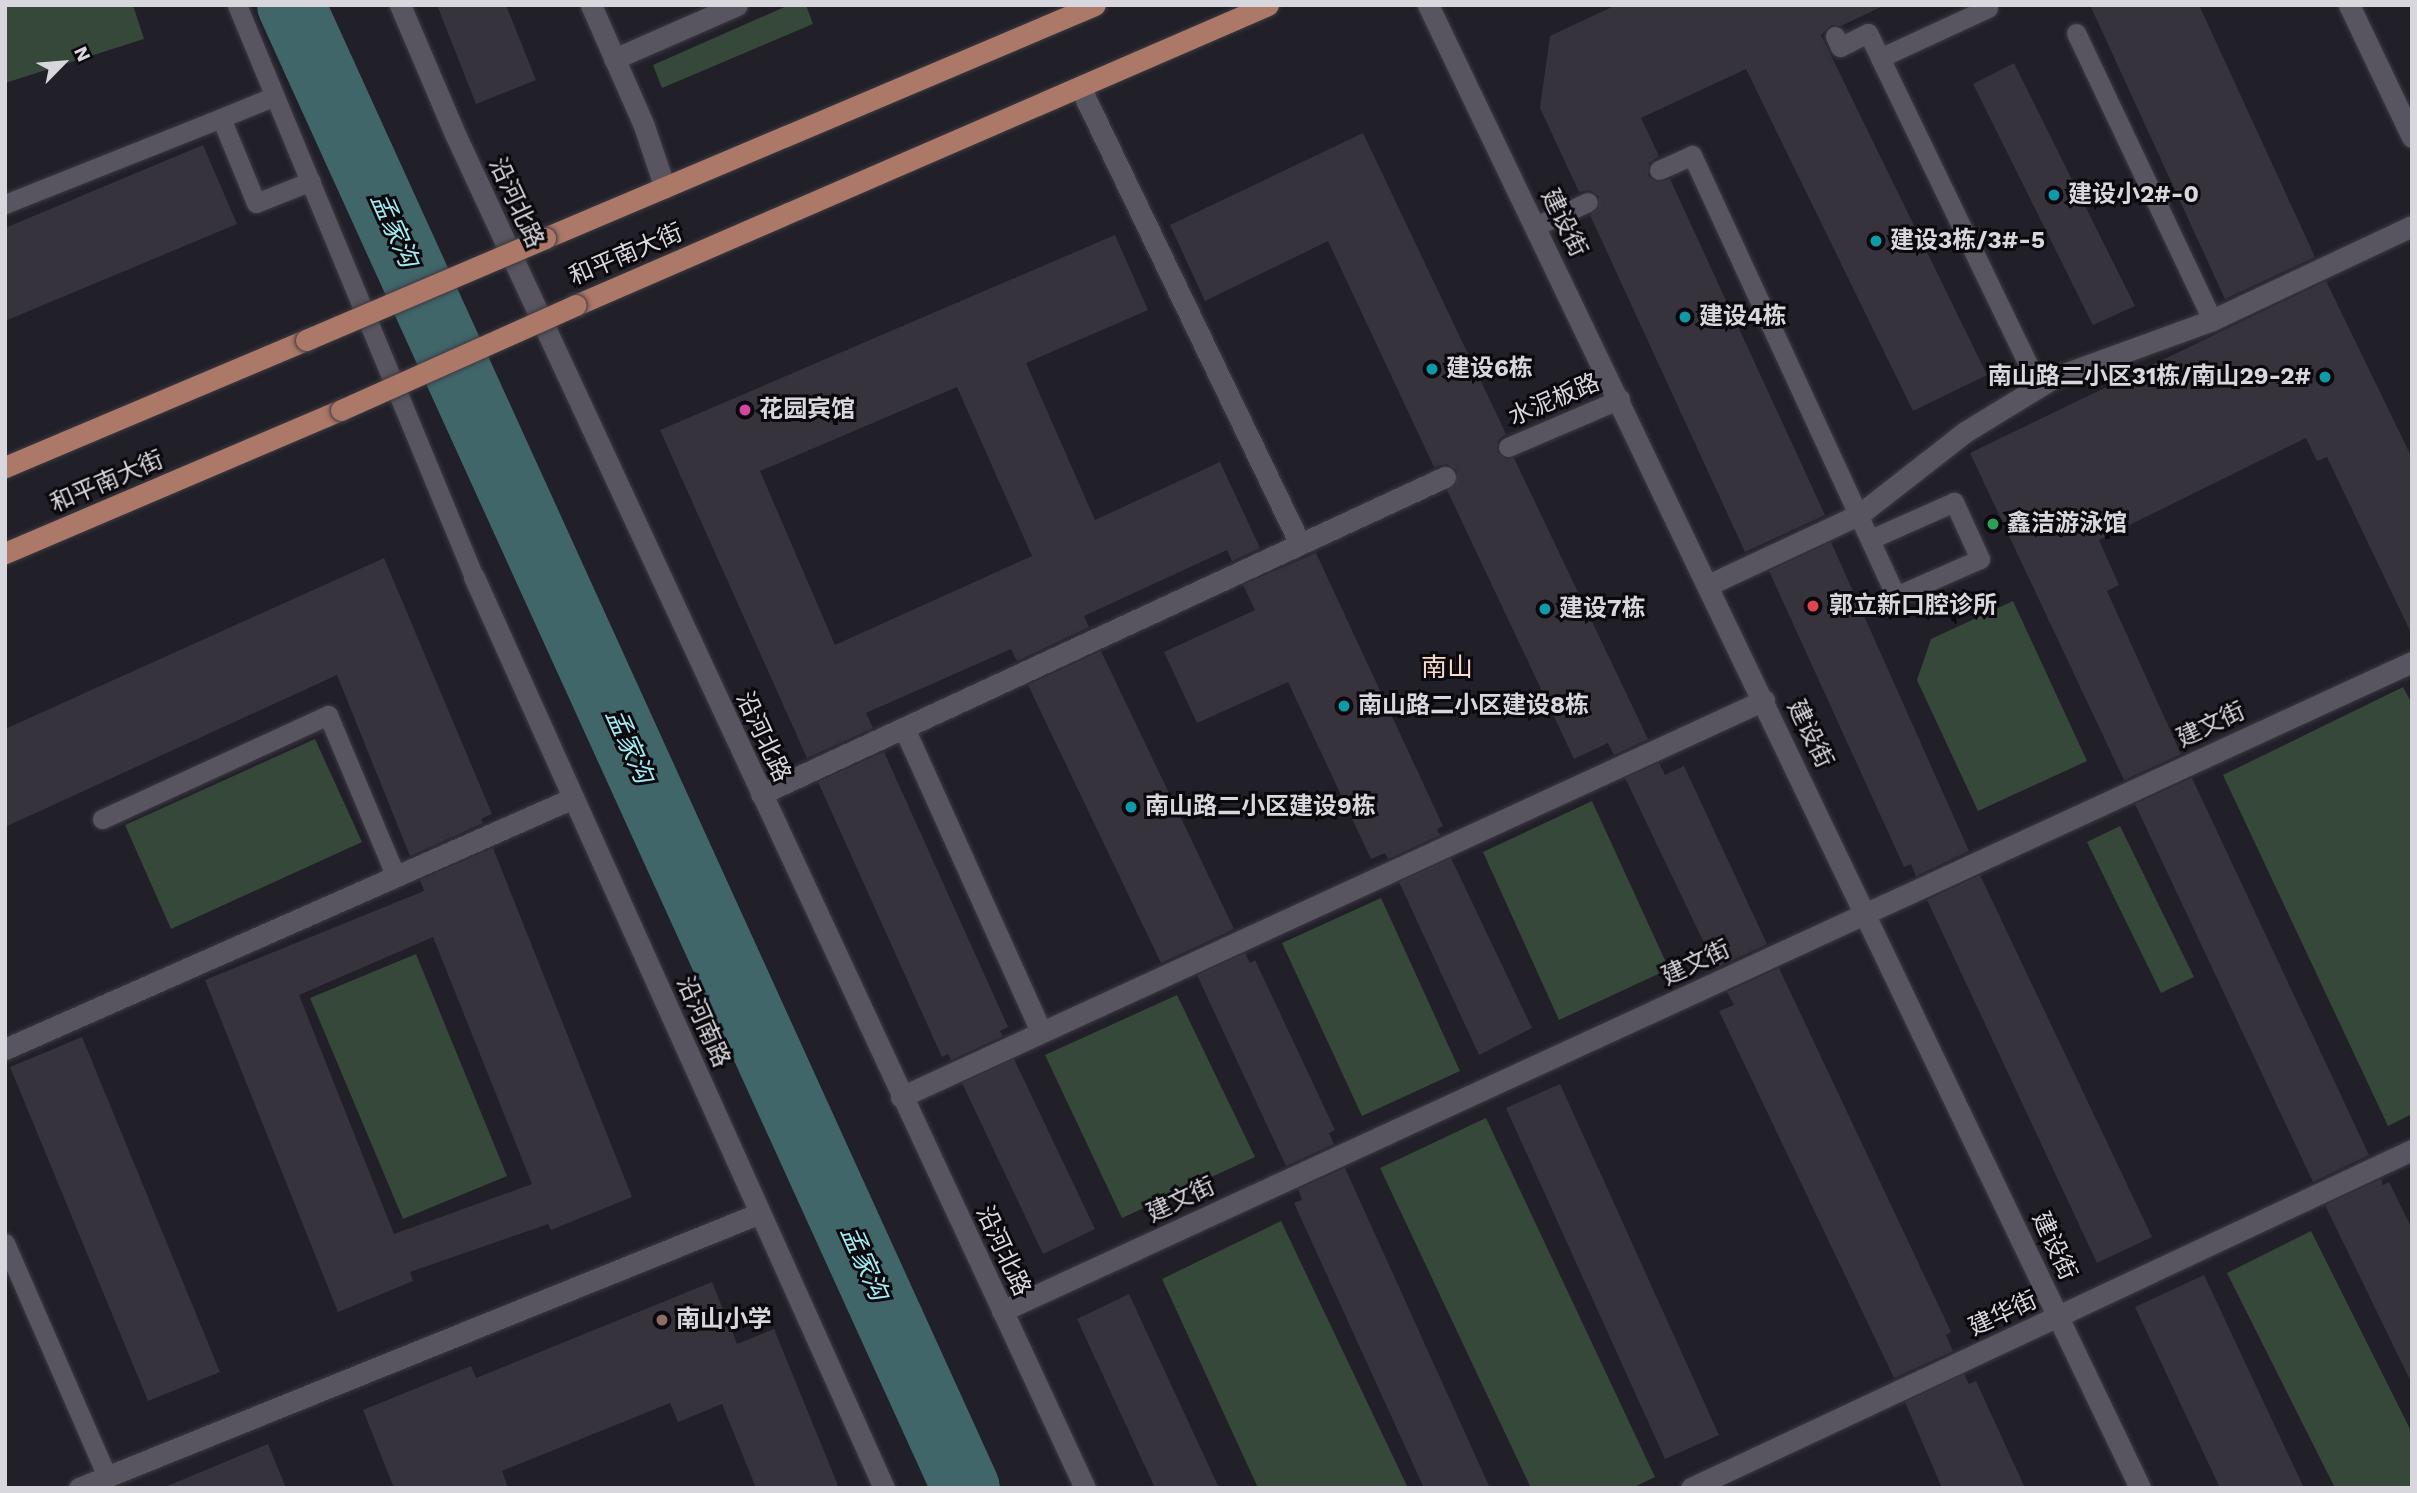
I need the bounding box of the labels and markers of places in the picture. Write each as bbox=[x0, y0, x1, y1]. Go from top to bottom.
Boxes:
place label: 建设小2#-0 bbox=[2068, 181, 2199, 209]
marker: 建设小2#-0 bbox=[2046, 187, 2062, 203]
place label: 建设3栋/3#-5 bbox=[1890, 227, 2045, 255]
marker: 建设3栋/3#-5 bbox=[1868, 233, 1884, 249]
place label: 建设4栋 bbox=[1699, 303, 1787, 331]
marker: 建设4栋 bbox=[1677, 309, 1693, 325]
place label: 建设6栋 bbox=[1446, 355, 1533, 383]
marker: 建设6栋 bbox=[1424, 361, 1440, 377]
place label: 南山路二小区31栋/南山29-2# bbox=[1988, 363, 2311, 391]
marker: 南山路二小区31栋/南山29-2# bbox=[2317, 369, 2333, 385]
place label: 花园宾馆 bbox=[759, 396, 855, 424]
marker: 花园宾馆 bbox=[737, 402, 753, 418]
place label: 鑫洁游泳馆 bbox=[2007, 510, 2127, 538]
marker: 鑫洁游泳馆 bbox=[1985, 516, 2001, 532]
place label: 郭立新口腔诊所 bbox=[1829, 592, 1997, 620]
place label: 建设7栋 bbox=[1559, 595, 1646, 623]
marker: 郭立新口腔诊所 bbox=[1803, 596, 1823, 616]
marker: 建设7栋 bbox=[1537, 601, 1553, 617]
place label: 南山路二小区建设8栋 bbox=[1358, 692, 1589, 720]
marker: 南山路二小区建设8栋 bbox=[1336, 698, 1352, 714]
place label: 南山路二小区建设9栋 bbox=[1145, 793, 1376, 821]
marker: 南山路二小区建设9栋 bbox=[1123, 799, 1139, 815]
place label: 南山小学 bbox=[676, 1306, 772, 1334]
marker: 南山小学 bbox=[654, 1312, 670, 1328]

